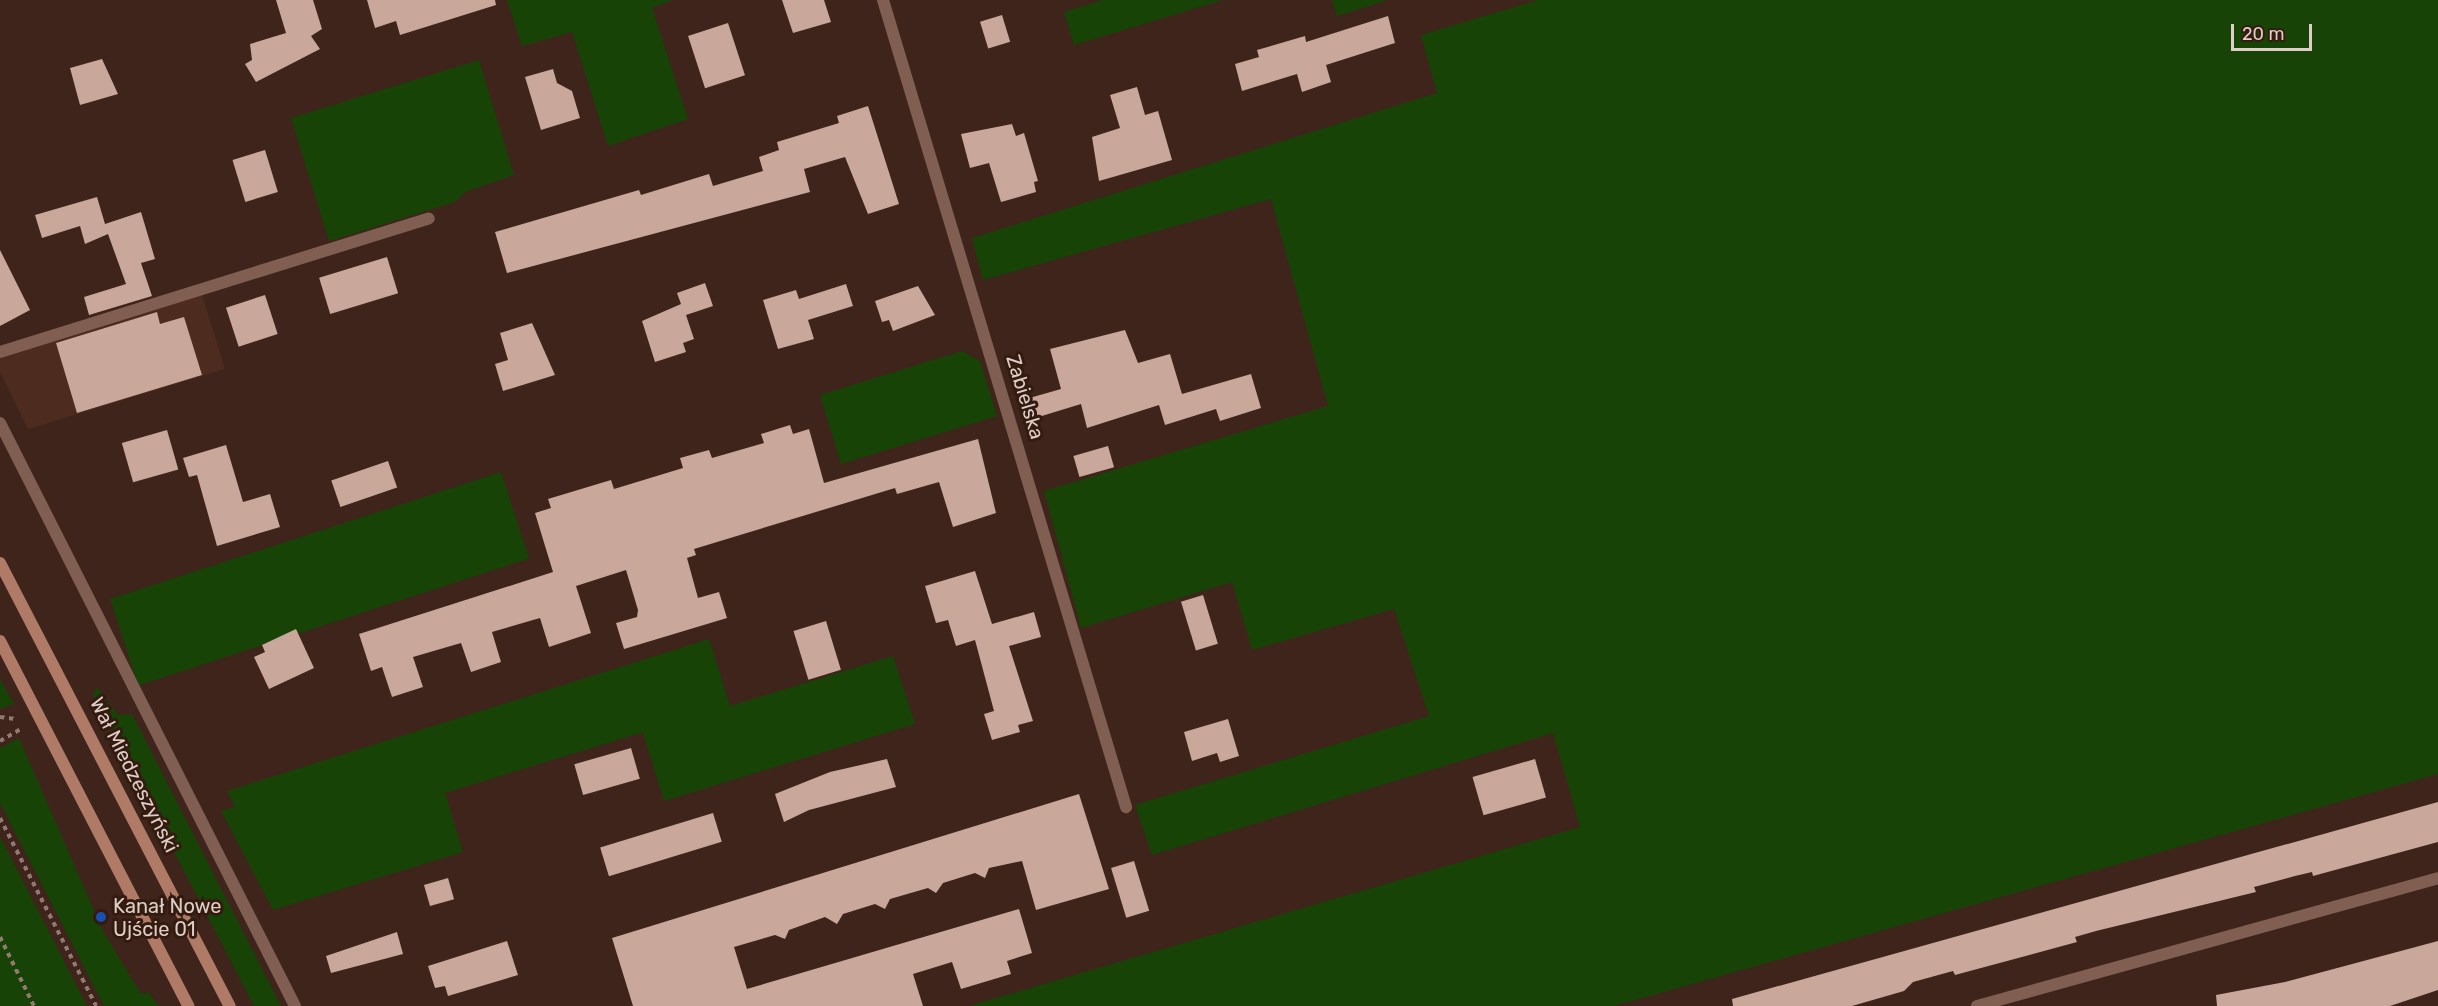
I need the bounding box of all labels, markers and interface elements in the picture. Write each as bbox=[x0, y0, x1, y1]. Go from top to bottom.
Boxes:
scale bar bbox=[2234, 12, 2315, 50]
text: 20 m bbox=[2242, 23, 2284, 45]
street label: Zabielska bbox=[1001, 352, 1049, 442]
street label: Wał Miedzeszyński bbox=[84, 693, 184, 857]
place label: Kanał Nowe Ujście 01 bbox=[113, 894, 222, 941]
marker: Kanał Nowe Ujście 01 bbox=[94, 910, 108, 924]

